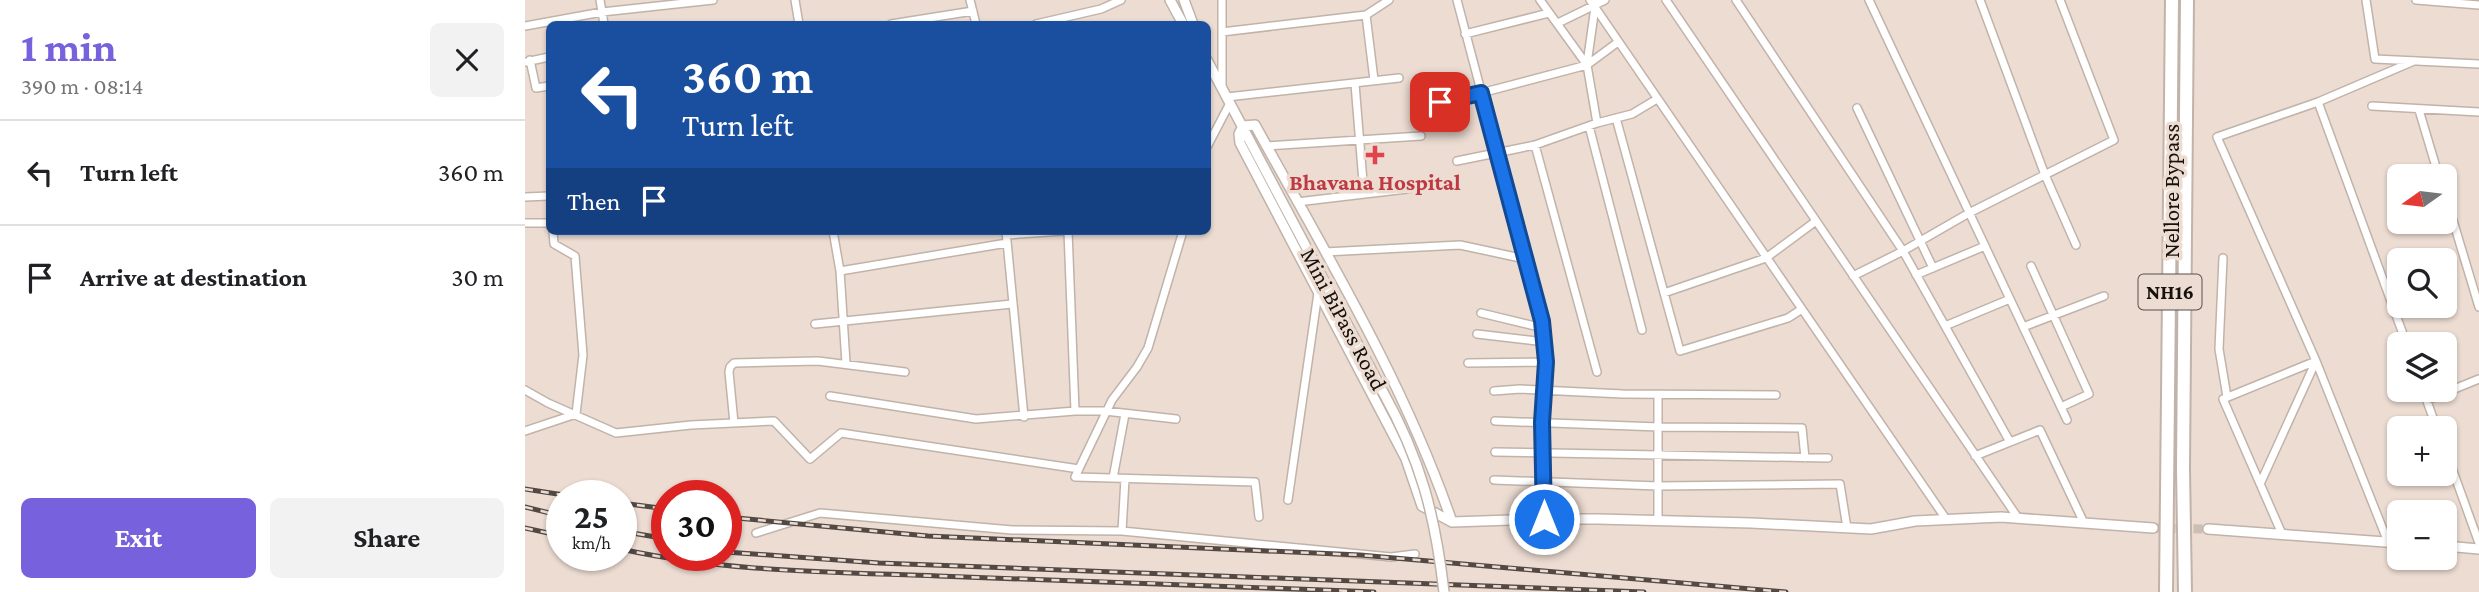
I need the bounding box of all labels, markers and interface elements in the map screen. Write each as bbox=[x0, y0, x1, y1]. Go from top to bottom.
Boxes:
text: 1 min bbox=[21, 23, 117, 70]
button: close bbox=[430, 23, 504, 97]
icon: left bbox=[567, 49, 658, 140]
text: 360 m bbox=[682, 49, 813, 104]
pin bbox=[1410, 72, 1470, 132]
text: 390 m · 08:14 bbox=[21, 73, 143, 99]
icon: arrive bbox=[1421, 83, 1459, 121]
text: Turn left bbox=[682, 107, 793, 143]
street label: Nellore Bypass bbox=[2158, 124, 2184, 258]
marker: Bhavana Hospital bbox=[1365, 145, 1385, 165]
icon: left bbox=[21, 154, 59, 192]
text: Turn left bbox=[80, 158, 178, 187]
text: 360 m bbox=[438, 158, 504, 187]
north arrow bbox=[2387, 164, 2457, 234]
map controls bbox=[2387, 164, 2457, 570]
place label: Bhavana Hospital bbox=[1289, 169, 1461, 195]
icon: arrive bbox=[635, 182, 673, 220]
text: Then bbox=[567, 187, 621, 216]
street label: Mini BiPass Road bbox=[1296, 243, 1392, 395]
button: search bbox=[2387, 248, 2457, 318]
icon: arrive bbox=[21, 259, 59, 297]
text: Arrive at destination bbox=[80, 263, 307, 292]
text: 30 m bbox=[451, 263, 504, 292]
road number: NH16 bbox=[2139, 274, 2201, 310]
button: layers bbox=[2387, 332, 2457, 402]
button: + bbox=[2387, 416, 2457, 486]
speed limit sign: 30 bbox=[651, 480, 742, 571]
position arrow bbox=[1507, 482, 1581, 556]
text: 25 bbox=[574, 497, 609, 536]
button: Exit bbox=[21, 498, 256, 578]
button: Share bbox=[270, 498, 504, 578]
button: − bbox=[2387, 500, 2457, 570]
text: km/h bbox=[572, 533, 611, 553]

